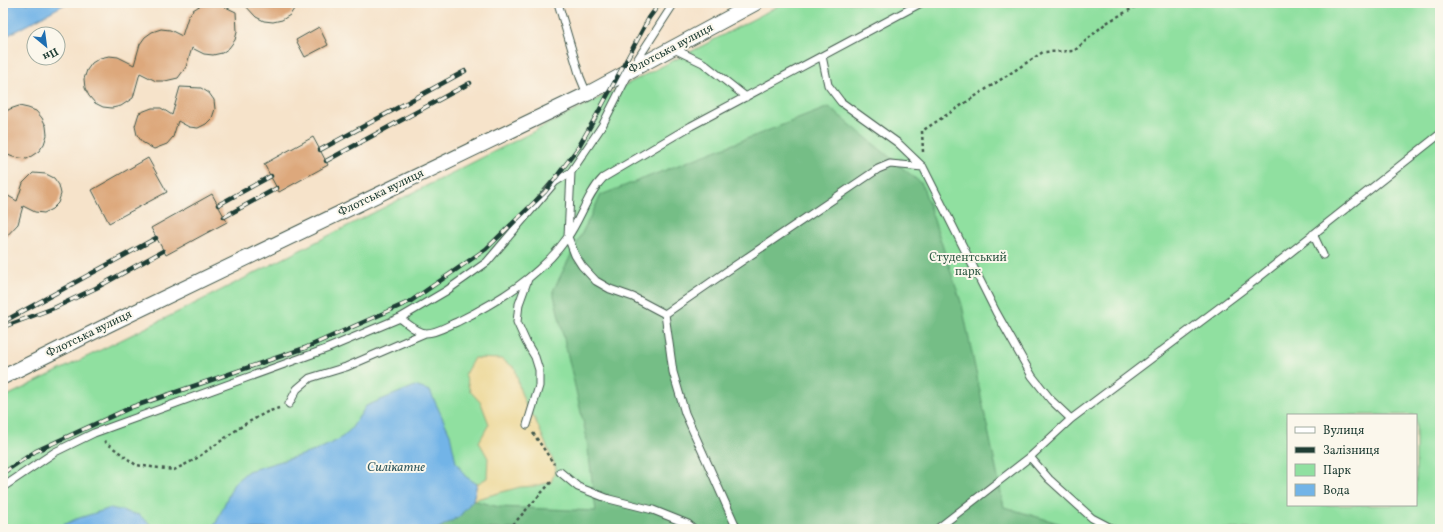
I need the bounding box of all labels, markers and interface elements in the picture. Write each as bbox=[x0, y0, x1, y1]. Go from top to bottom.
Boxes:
street label: Флотська вулиця bbox=[626, 20, 716, 78]
north arrow bbox=[26, 26, 66, 66]
text: Пн bbox=[40, 43, 61, 64]
street label: Флотська вулиця bbox=[335, 165, 427, 221]
park label: Студентський парк bbox=[929, 250, 1007, 280]
street label: Флотська вулиця bbox=[43, 306, 135, 362]
legend bbox=[1287, 414, 1417, 506]
text: Вулиця bbox=[1323, 423, 1364, 439]
text: Залізниця bbox=[1323, 443, 1379, 459]
water label: Силікатне bbox=[367, 459, 425, 477]
text: Парк bbox=[1323, 463, 1351, 479]
text: Вода bbox=[1323, 483, 1350, 499]

